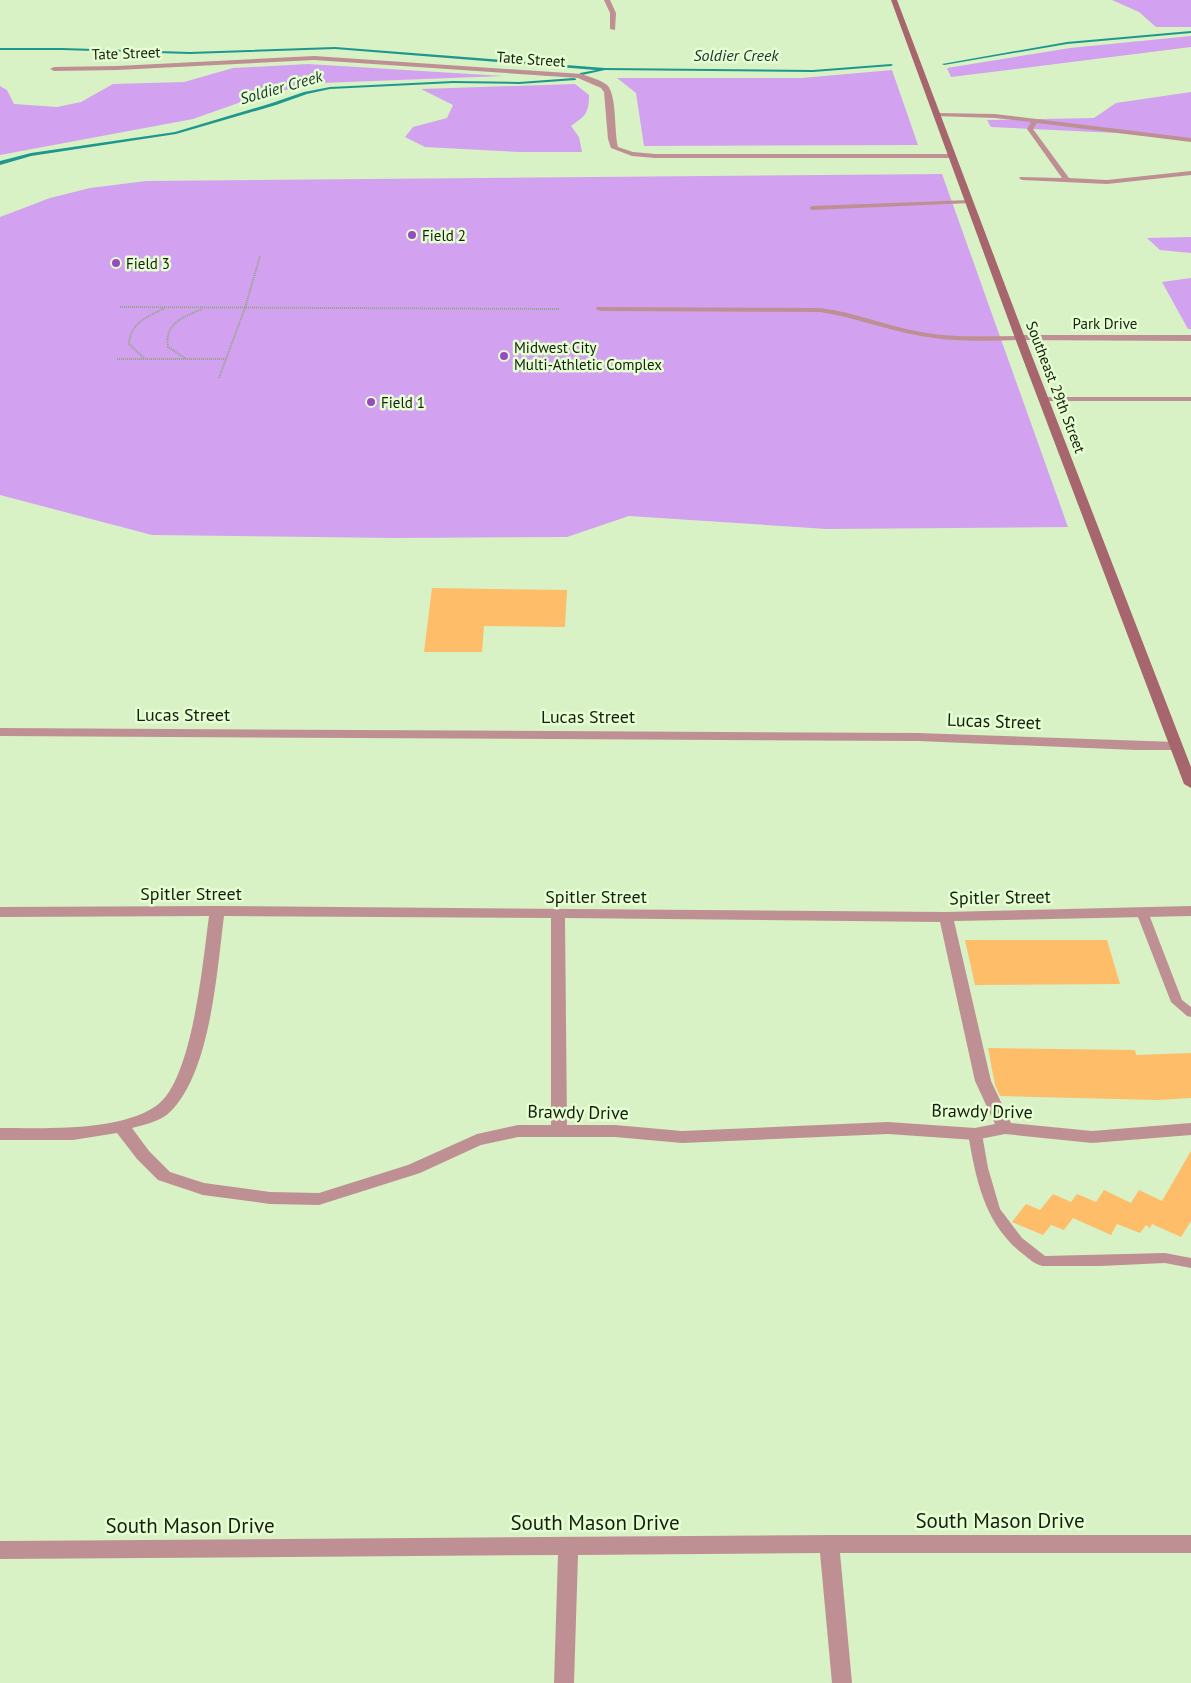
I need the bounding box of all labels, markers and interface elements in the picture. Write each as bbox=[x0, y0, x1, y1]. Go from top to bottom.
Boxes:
street label: Tate Street bbox=[91, 42, 161, 64]
water label: Soldier Creek bbox=[693, 45, 779, 65]
street label: Tate Street bbox=[496, 47, 566, 71]
water label: Soldier Creek bbox=[237, 65, 325, 108]
place label: Field 2 bbox=[422, 226, 466, 245]
marker: Field 2 bbox=[406, 229, 418, 241]
place label: Field 3 bbox=[126, 254, 170, 273]
marker: Field 3 bbox=[110, 257, 122, 269]
street label: Park Drive bbox=[1073, 314, 1137, 333]
street label: Southeast 29th Street bbox=[1022, 318, 1090, 456]
place label: Midwest City Multi-Athletic Complex bbox=[514, 338, 662, 374]
marker: Midwest City Multi-Athletic Complex bbox=[498, 350, 510, 362]
place label: Field 1 bbox=[381, 393, 425, 412]
marker: Field 1 bbox=[365, 396, 377, 408]
street label: Lucas Street bbox=[136, 703, 230, 726]
street label: Lucas Street bbox=[541, 705, 635, 728]
street label: Lucas Street bbox=[947, 708, 1041, 734]
street label: Spitler Street bbox=[140, 882, 242, 905]
street label: Spitler Street bbox=[545, 885, 647, 908]
street label: Spitler Street bbox=[949, 885, 1051, 909]
street label: Brawdy Drive bbox=[931, 1099, 1033, 1123]
street label: Brawdy Drive bbox=[527, 1100, 629, 1124]
street label: South Mason Drive bbox=[915, 1507, 1085, 1534]
street label: South Mason Drive bbox=[510, 1509, 680, 1536]
street label: South Mason Drive bbox=[105, 1512, 275, 1539]

